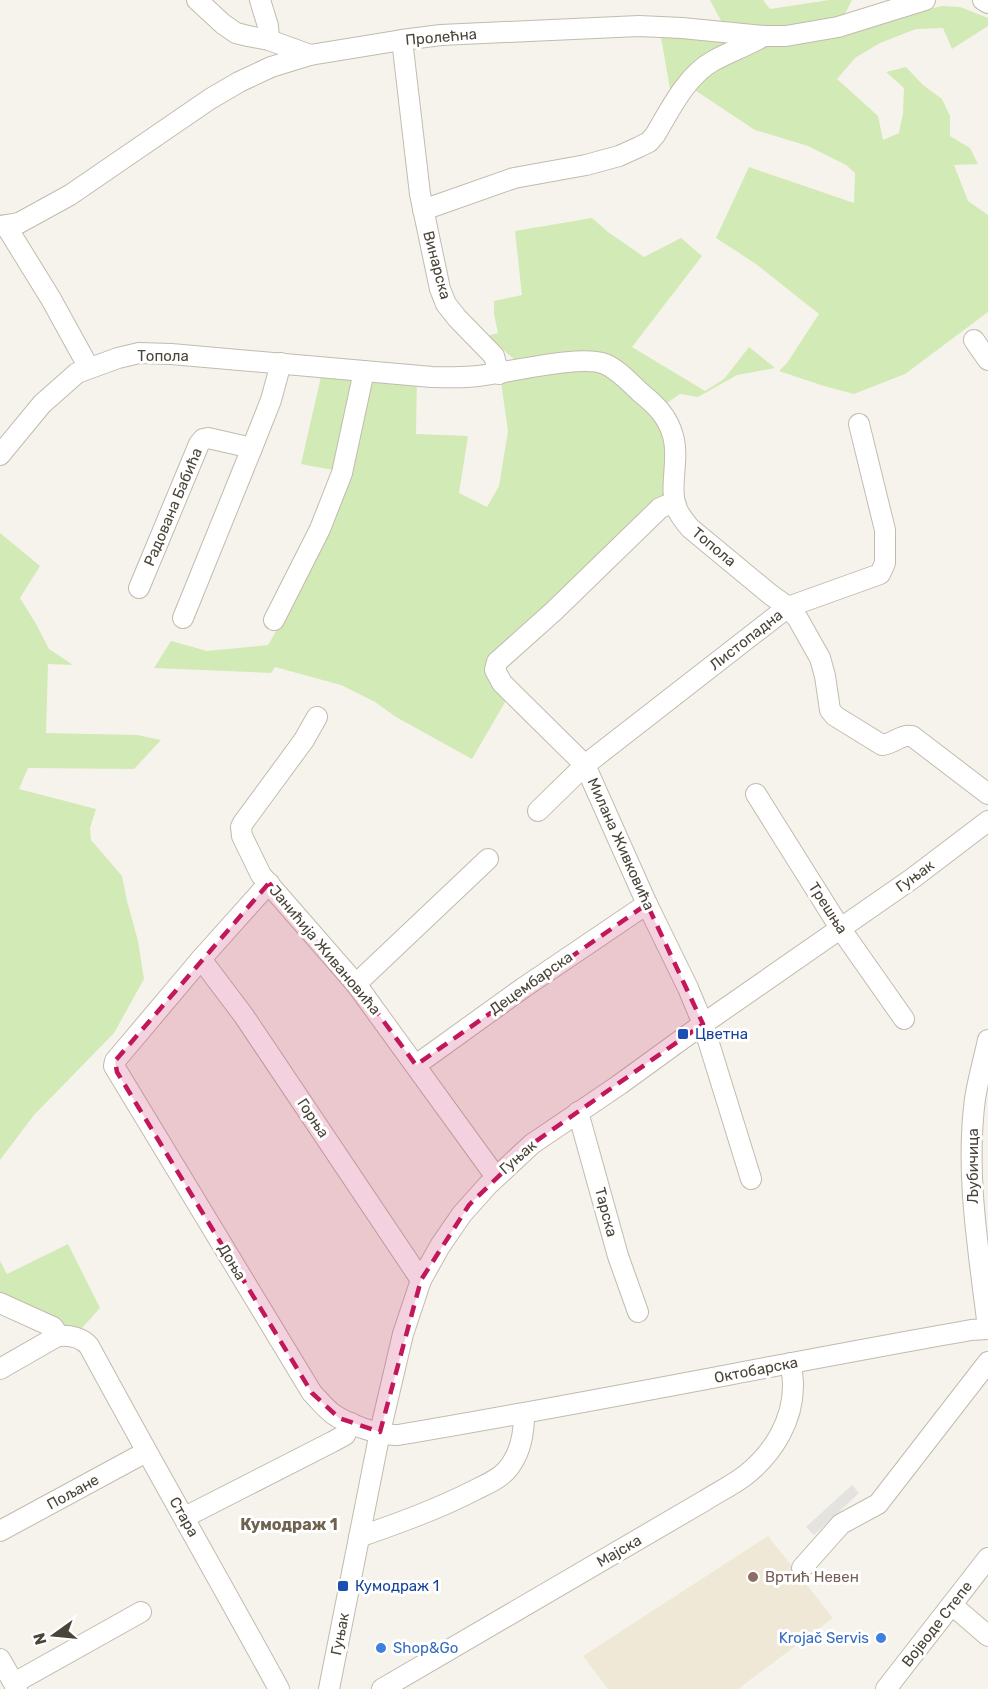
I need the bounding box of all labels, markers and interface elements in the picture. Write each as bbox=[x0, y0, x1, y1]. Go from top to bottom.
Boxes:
street label: Пролећна bbox=[404, 25, 478, 49]
street label: Винарска bbox=[419, 229, 455, 301]
street label: Топола bbox=[137, 347, 189, 365]
street label: Радована Бабића bbox=[140, 445, 206, 569]
street label: Топола bbox=[688, 524, 740, 570]
street label: Листопадна bbox=[706, 606, 786, 674]
street label: Милана Живковића bbox=[584, 775, 658, 913]
street label: Гуњак bbox=[892, 856, 938, 896]
street label: Трешња bbox=[805, 879, 851, 937]
street label: Јанићија Живановића bbox=[265, 881, 385, 1019]
street label: Децембарска bbox=[486, 948, 576, 1018]
place label: Цветна bbox=[695, 1025, 748, 1043]
marker: Цветна bbox=[676, 1027, 690, 1041]
street label: Горња bbox=[293, 1095, 333, 1141]
street label: Љубичица bbox=[964, 1128, 982, 1204]
street label: Гуњак bbox=[496, 1136, 540, 1178]
street label: Тарска bbox=[591, 1185, 621, 1239]
street label: Доња bbox=[214, 1240, 250, 1284]
street label: Октобарска bbox=[713, 1353, 799, 1387]
street label: Пољане bbox=[44, 1470, 102, 1514]
street label: Стара bbox=[165, 1494, 203, 1540]
district label: Кумодраж 1 bbox=[240, 1515, 338, 1534]
street label: Мајска bbox=[593, 1531, 645, 1571]
place label: Вртић Невен bbox=[765, 1568, 859, 1586]
marker: Вртић Невен bbox=[746, 1570, 760, 1584]
place label: Кумодраж 1 bbox=[355, 1577, 439, 1595]
street label: Војводе Степе bbox=[898, 1578, 976, 1670]
marker: Кумодраж 1 bbox=[336, 1579, 350, 1593]
north arrow bbox=[24, 1605, 84, 1665]
street label: Гуњак bbox=[327, 1611, 353, 1657]
place label: Krojač Servis bbox=[779, 1629, 869, 1647]
text: N bbox=[29, 1631, 51, 1647]
marker: Krojač Servis bbox=[874, 1631, 888, 1645]
place label: Shop&Go bbox=[393, 1639, 458, 1657]
marker: Shop&Go bbox=[374, 1641, 388, 1655]

